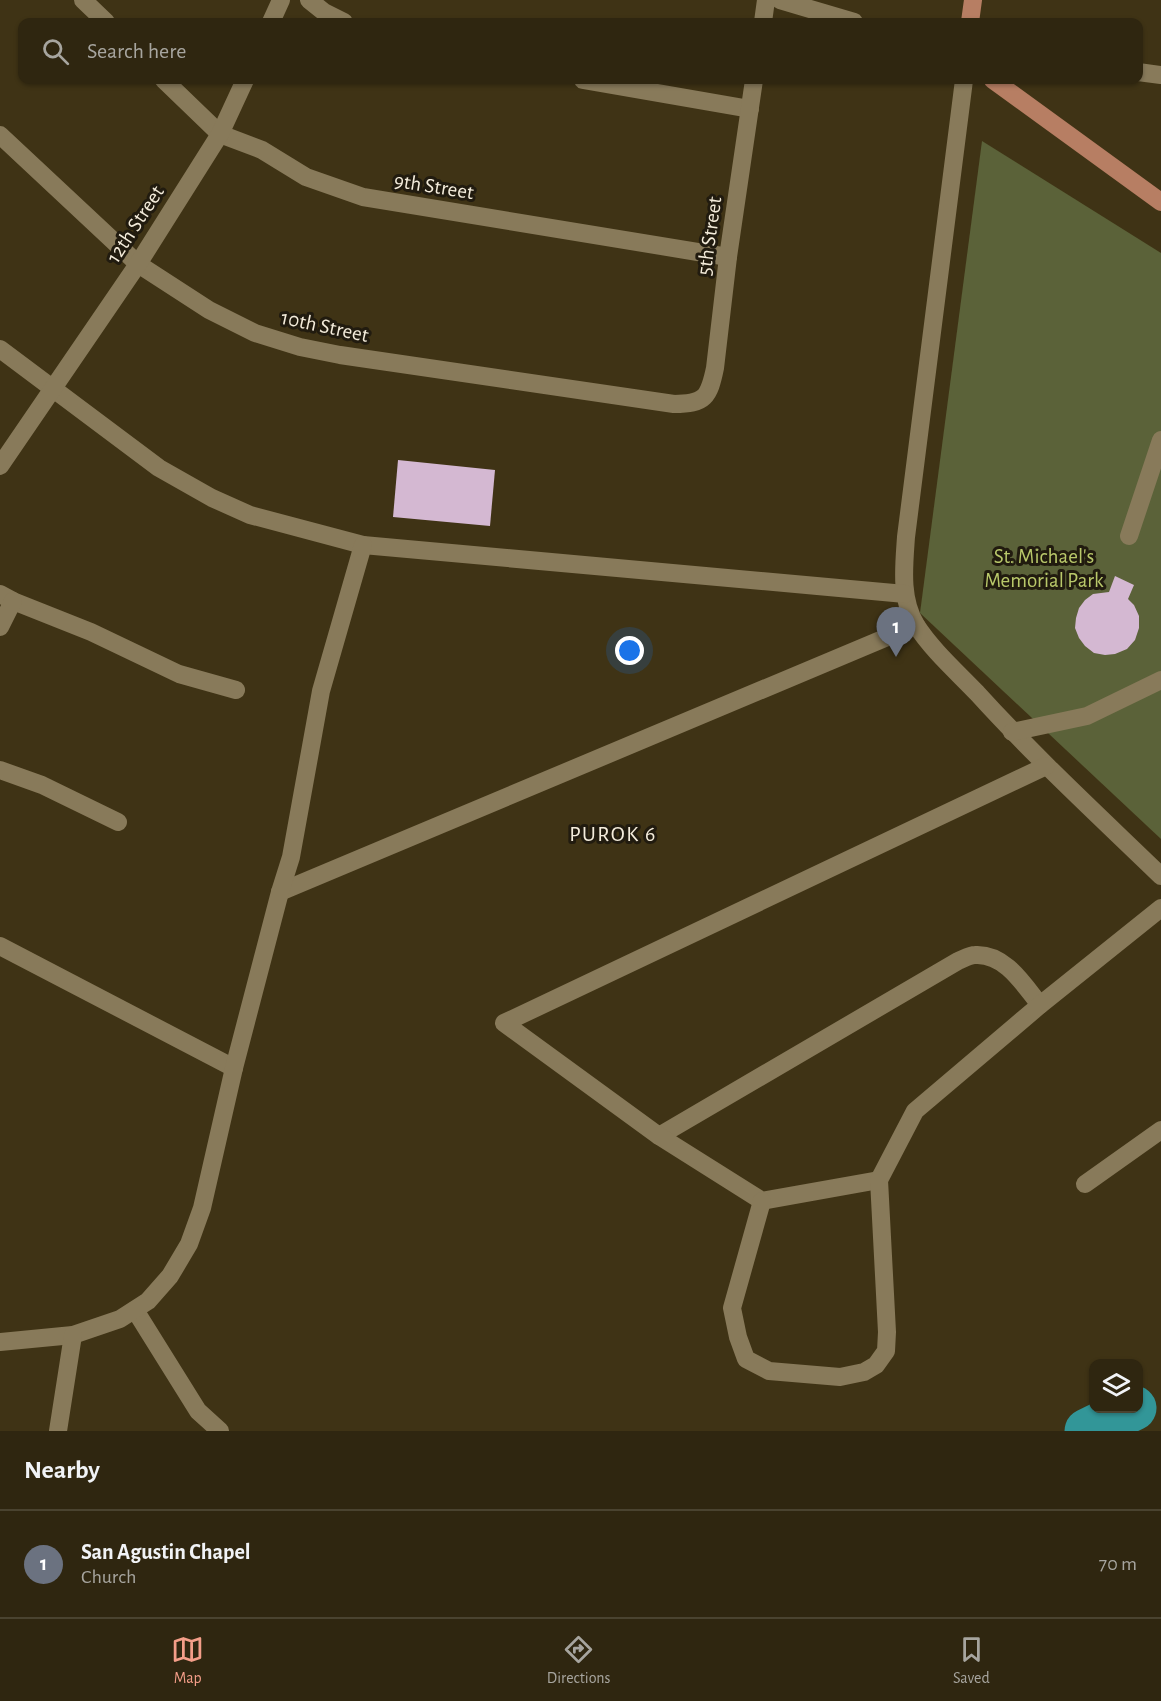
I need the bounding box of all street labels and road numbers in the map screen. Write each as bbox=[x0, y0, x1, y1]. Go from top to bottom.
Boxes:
street label: 9th Street bbox=[393, 170, 476, 203]
street label: 12th Street bbox=[103, 182, 168, 267]
street label: 5th Street bbox=[694, 195, 725, 277]
street label: 10th Street bbox=[279, 307, 371, 346]

